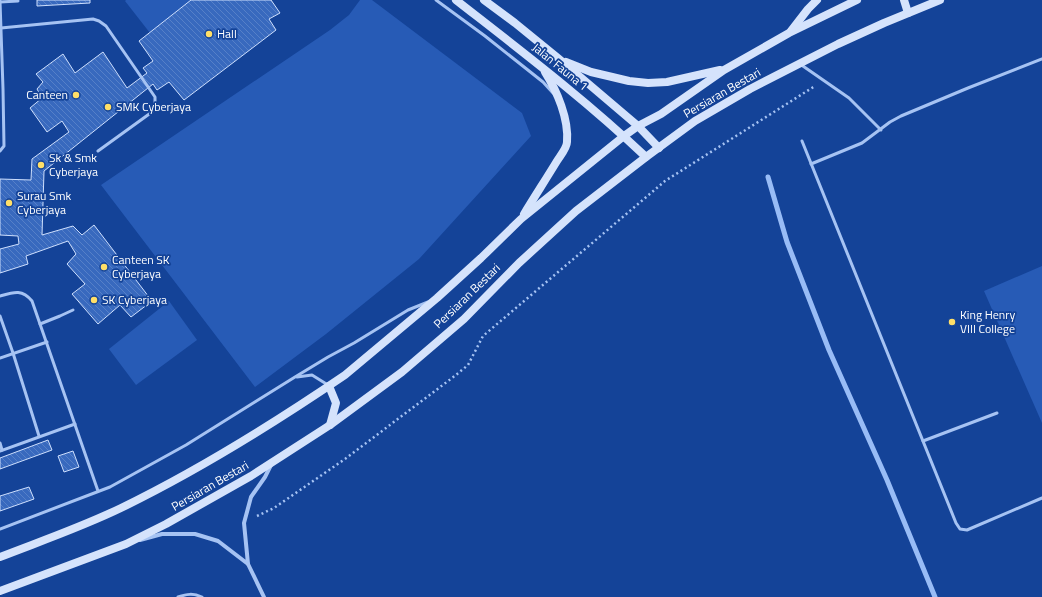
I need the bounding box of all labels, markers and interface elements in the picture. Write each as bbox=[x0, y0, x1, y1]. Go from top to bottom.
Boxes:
place label: Hall bbox=[217, 24, 237, 43]
marker: Hall bbox=[204, 29, 214, 39]
street label: Jalan Fauna 1 bbox=[528, 38, 593, 95]
street label: Persiaran Bestari bbox=[679, 63, 764, 122]
place label: Canteen bbox=[26, 85, 68, 104]
marker: Canteen bbox=[71, 90, 81, 100]
place label: SMK Cyberjaya bbox=[116, 97, 191, 116]
marker: SMK Cyberjaya bbox=[103, 102, 113, 112]
place label: Sk & Smk Cyberjaya bbox=[49, 148, 98, 181]
marker: Sk & Smk Cyberjaya bbox=[36, 160, 46, 170]
place label: Surau Smk Cyberjaya bbox=[17, 186, 72, 219]
marker: Surau Smk Cyberjaya bbox=[4, 198, 14, 208]
place label: Canteen SK Cyberjaya bbox=[112, 250, 170, 283]
street label: Persiaran Bestari bbox=[429, 259, 504, 333]
marker: Canteen SK Cyberjaya bbox=[99, 262, 109, 272]
place label: SK Cyberjaya bbox=[102, 290, 167, 309]
marker: SK Cyberjaya bbox=[89, 295, 99, 305]
place label: King Henry VIII College bbox=[960, 305, 1015, 338]
marker: King Henry VIII College bbox=[947, 317, 957, 327]
street label: Persiaran Bestari bbox=[167, 456, 252, 515]

